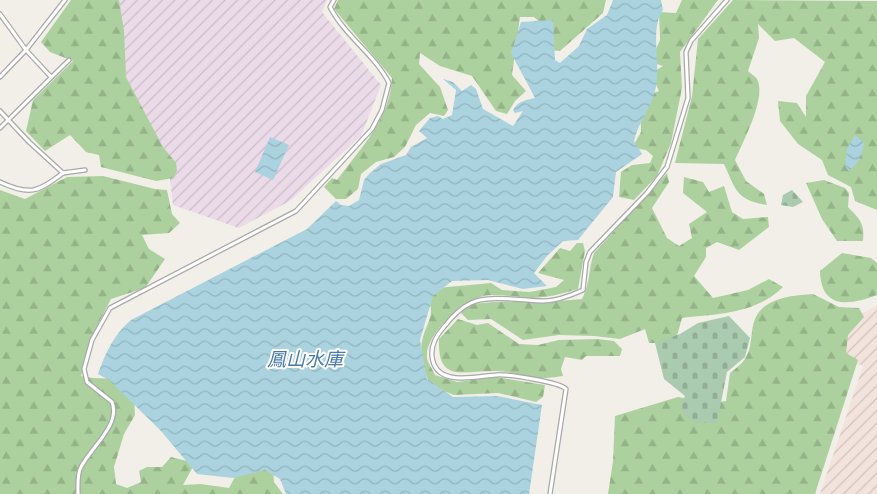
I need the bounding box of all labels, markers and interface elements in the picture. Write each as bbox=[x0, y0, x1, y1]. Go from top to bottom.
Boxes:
water label: 鳳山水庫 bbox=[267, 348, 346, 372]

